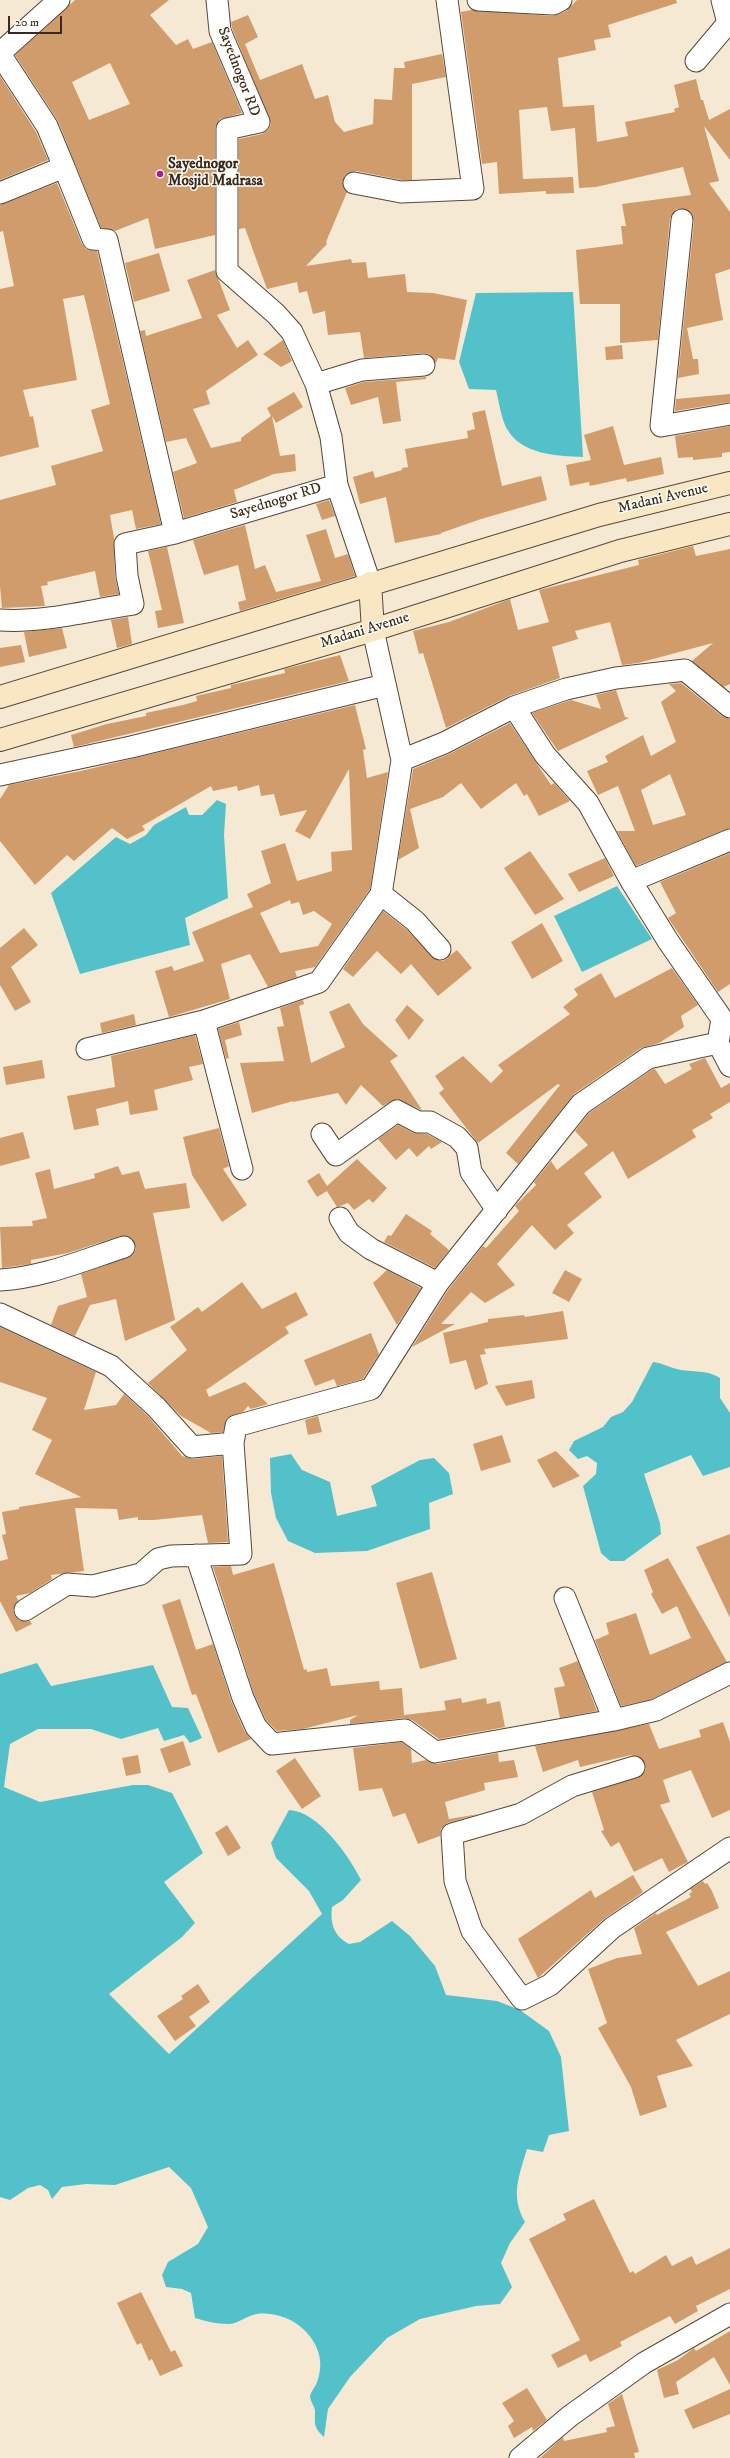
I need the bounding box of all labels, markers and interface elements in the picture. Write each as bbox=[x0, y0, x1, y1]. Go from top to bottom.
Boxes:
scale bar bbox=[10, 8, 64, 34]
text: 20 m bbox=[15, 15, 39, 30]
street label: Sayednogor RD bbox=[213, 25, 263, 119]
place label: Sayednogor Mosjid Madrasa bbox=[168, 156, 263, 191]
marker: Sayednogor Mosjid Madrasa bbox=[155, 169, 165, 179]
street label: Sayednogor RD bbox=[228, 480, 324, 524]
street label: Madani Avenue bbox=[616, 480, 710, 518]
street label: Madani Avenue bbox=[318, 609, 412, 653]

